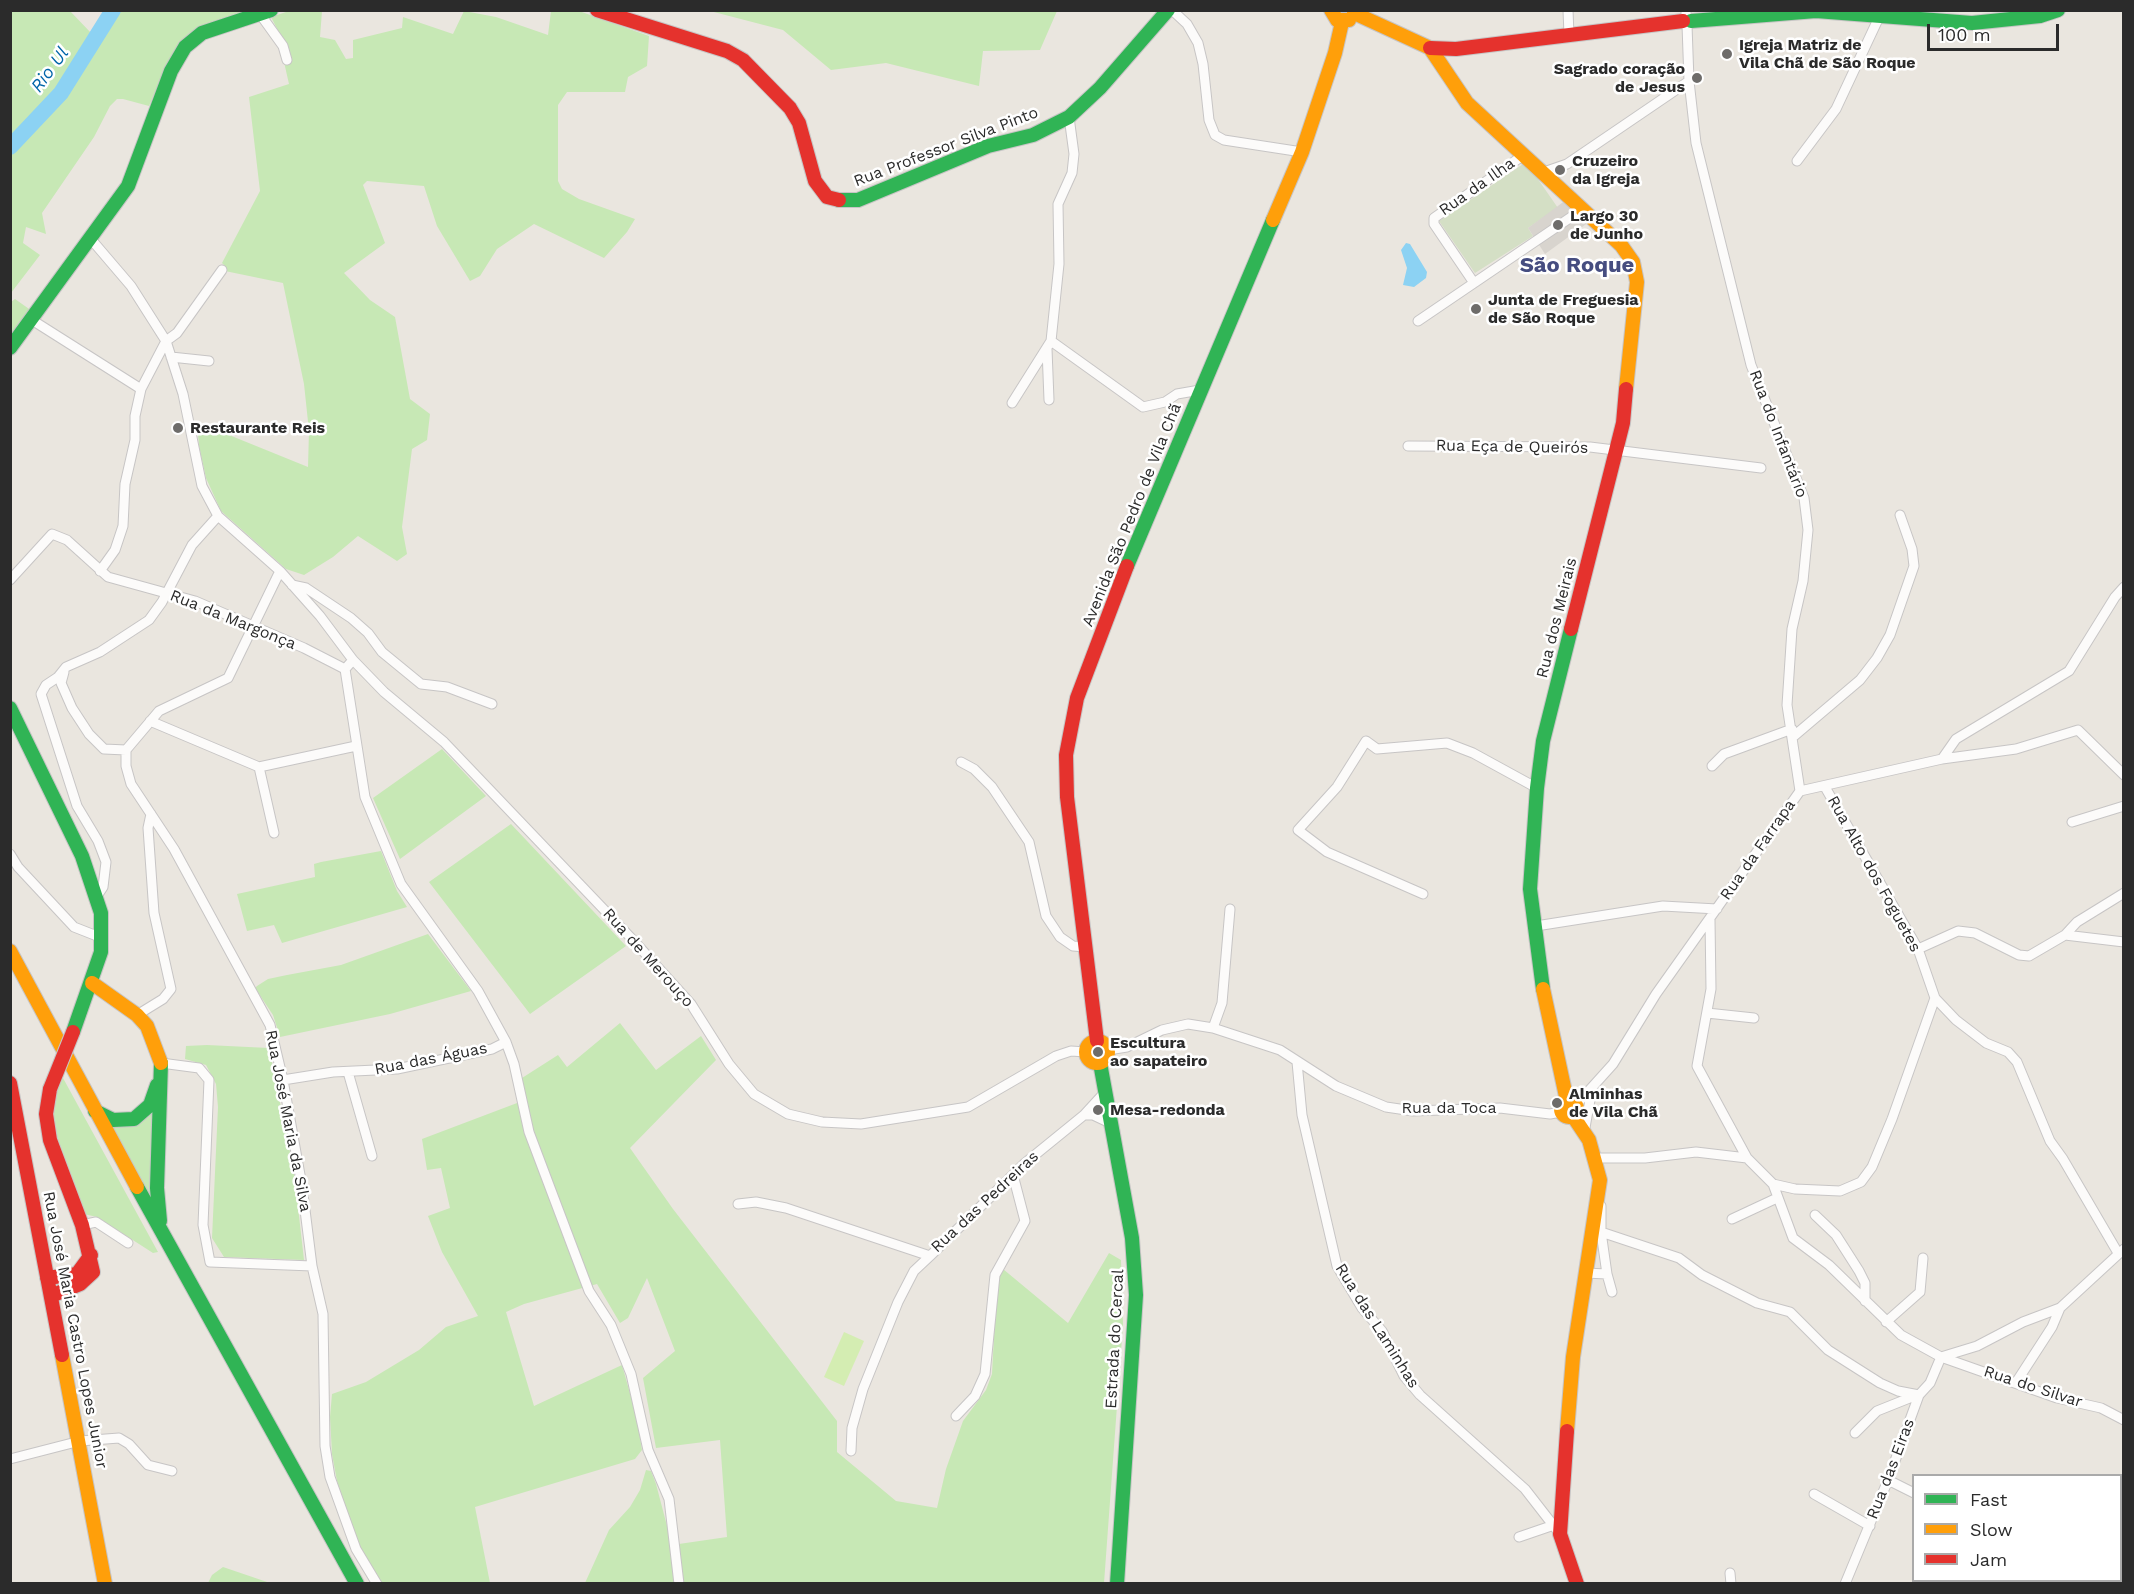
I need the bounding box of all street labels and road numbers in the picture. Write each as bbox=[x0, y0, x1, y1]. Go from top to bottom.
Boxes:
street label: Rua Professor Silva Pinto bbox=[851, 103, 1041, 191]
street label: Rua da Ilha bbox=[1435, 154, 1519, 220]
street label: Rua do Infantário bbox=[1745, 367, 1811, 501]
street label: Avenida São Pedro de Vila Chã bbox=[1078, 400, 1186, 630]
street label: Rua Eça de Queirós bbox=[1436, 436, 1588, 458]
street label: Rua dos Meirais bbox=[1533, 556, 1581, 680]
street label: Rua da Margonça bbox=[167, 586, 299, 654]
street label: Rua Alto dos Foguetes bbox=[1823, 793, 1925, 955]
street label: Rua da Farrapa bbox=[1716, 796, 1800, 904]
street label: Rua de Merouço bbox=[598, 905, 698, 1011]
street label: Rua José Maria da Silva bbox=[261, 1028, 315, 1214]
street label: Rua das Águas bbox=[373, 1039, 489, 1079]
street label: Rua da Toca bbox=[1402, 1098, 1496, 1118]
street label: Rua das Pedreiras bbox=[927, 1147, 1043, 1257]
street label: Rua José Maria Castro Lopes Junior bbox=[39, 1190, 111, 1470]
street label: Rua das Laminhas bbox=[1331, 1260, 1423, 1392]
street label: Estrada do Cercal bbox=[1102, 1269, 1128, 1409]
street label: Rua do Silvar bbox=[1981, 1362, 2085, 1412]
street label: Rua das Eiras bbox=[1863, 1416, 1919, 1522]

